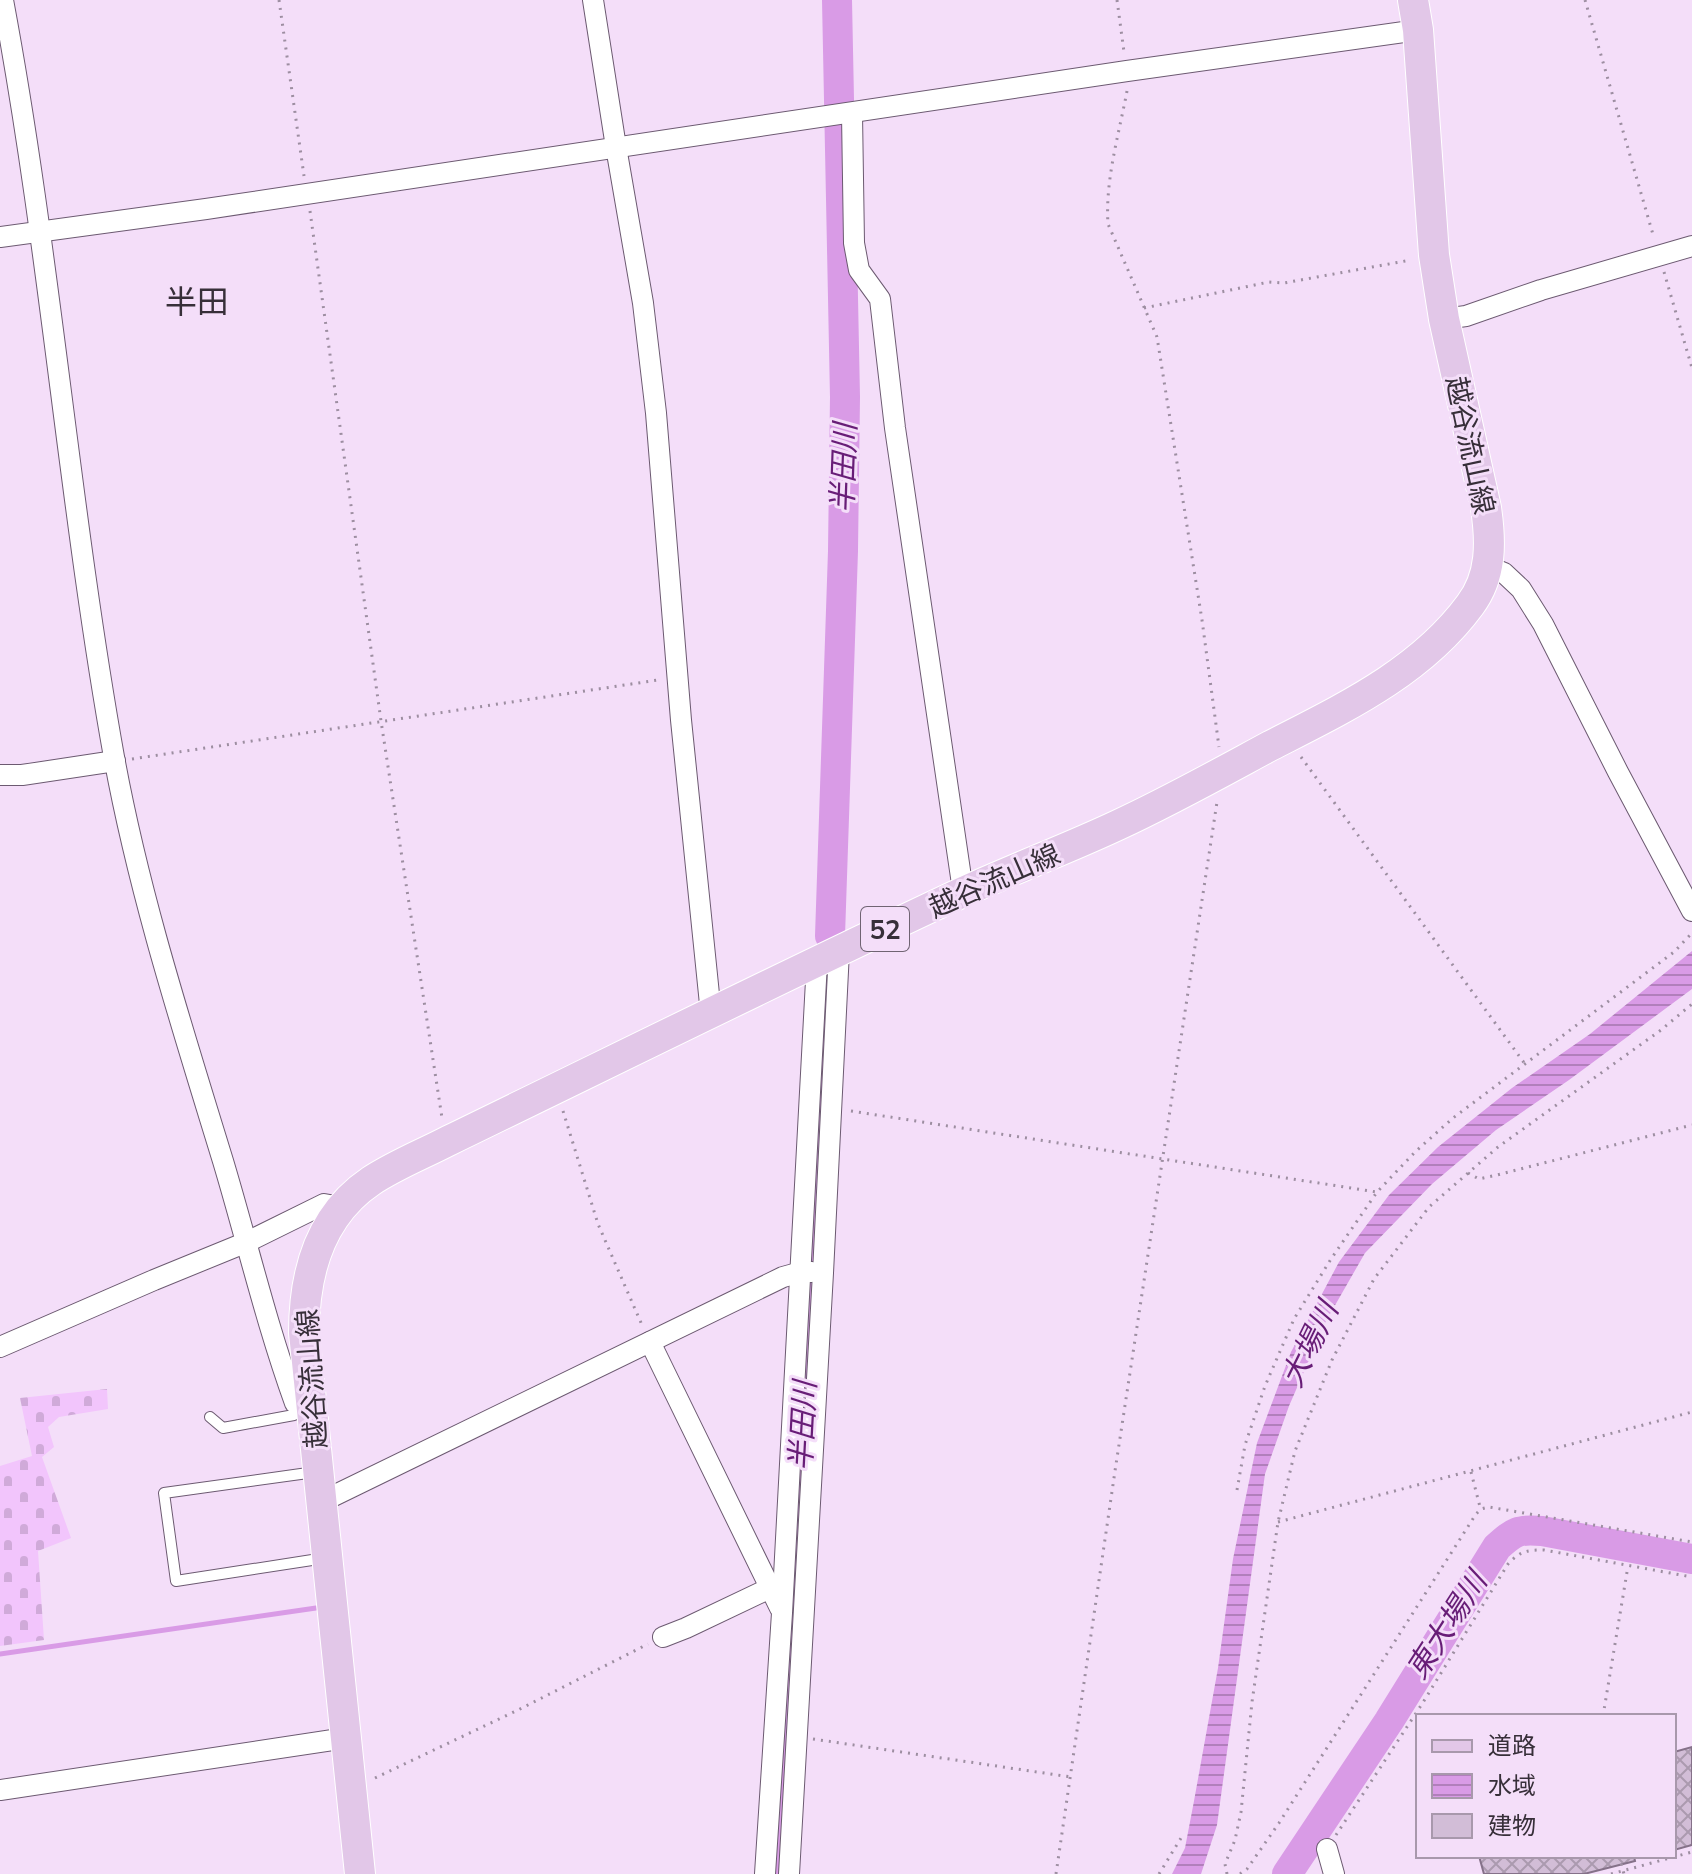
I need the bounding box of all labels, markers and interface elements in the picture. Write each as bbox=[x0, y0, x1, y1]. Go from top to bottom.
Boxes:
district label: 半田 bbox=[165, 281, 229, 321]
street label: 越谷流山線 bbox=[1439, 373, 1503, 517]
water label: 半田川 bbox=[822, 419, 864, 514]
street label: 越谷流山線 bbox=[923, 836, 1065, 924]
road number: 52 bbox=[861, 907, 909, 951]
water label: 大場川 bbox=[1272, 1293, 1347, 1393]
street label: 越谷流山線 bbox=[289, 1308, 333, 1450]
water label: 半田川 bbox=[781, 1377, 823, 1472]
water label: 東大場川 bbox=[1397, 1562, 1496, 1686]
legend bbox=[1416, 1714, 1676, 1858]
text: 道路 bbox=[1488, 1730, 1536, 1760]
text: 水域 bbox=[1488, 1770, 1536, 1800]
text: 建物 bbox=[1488, 1810, 1536, 1840]

